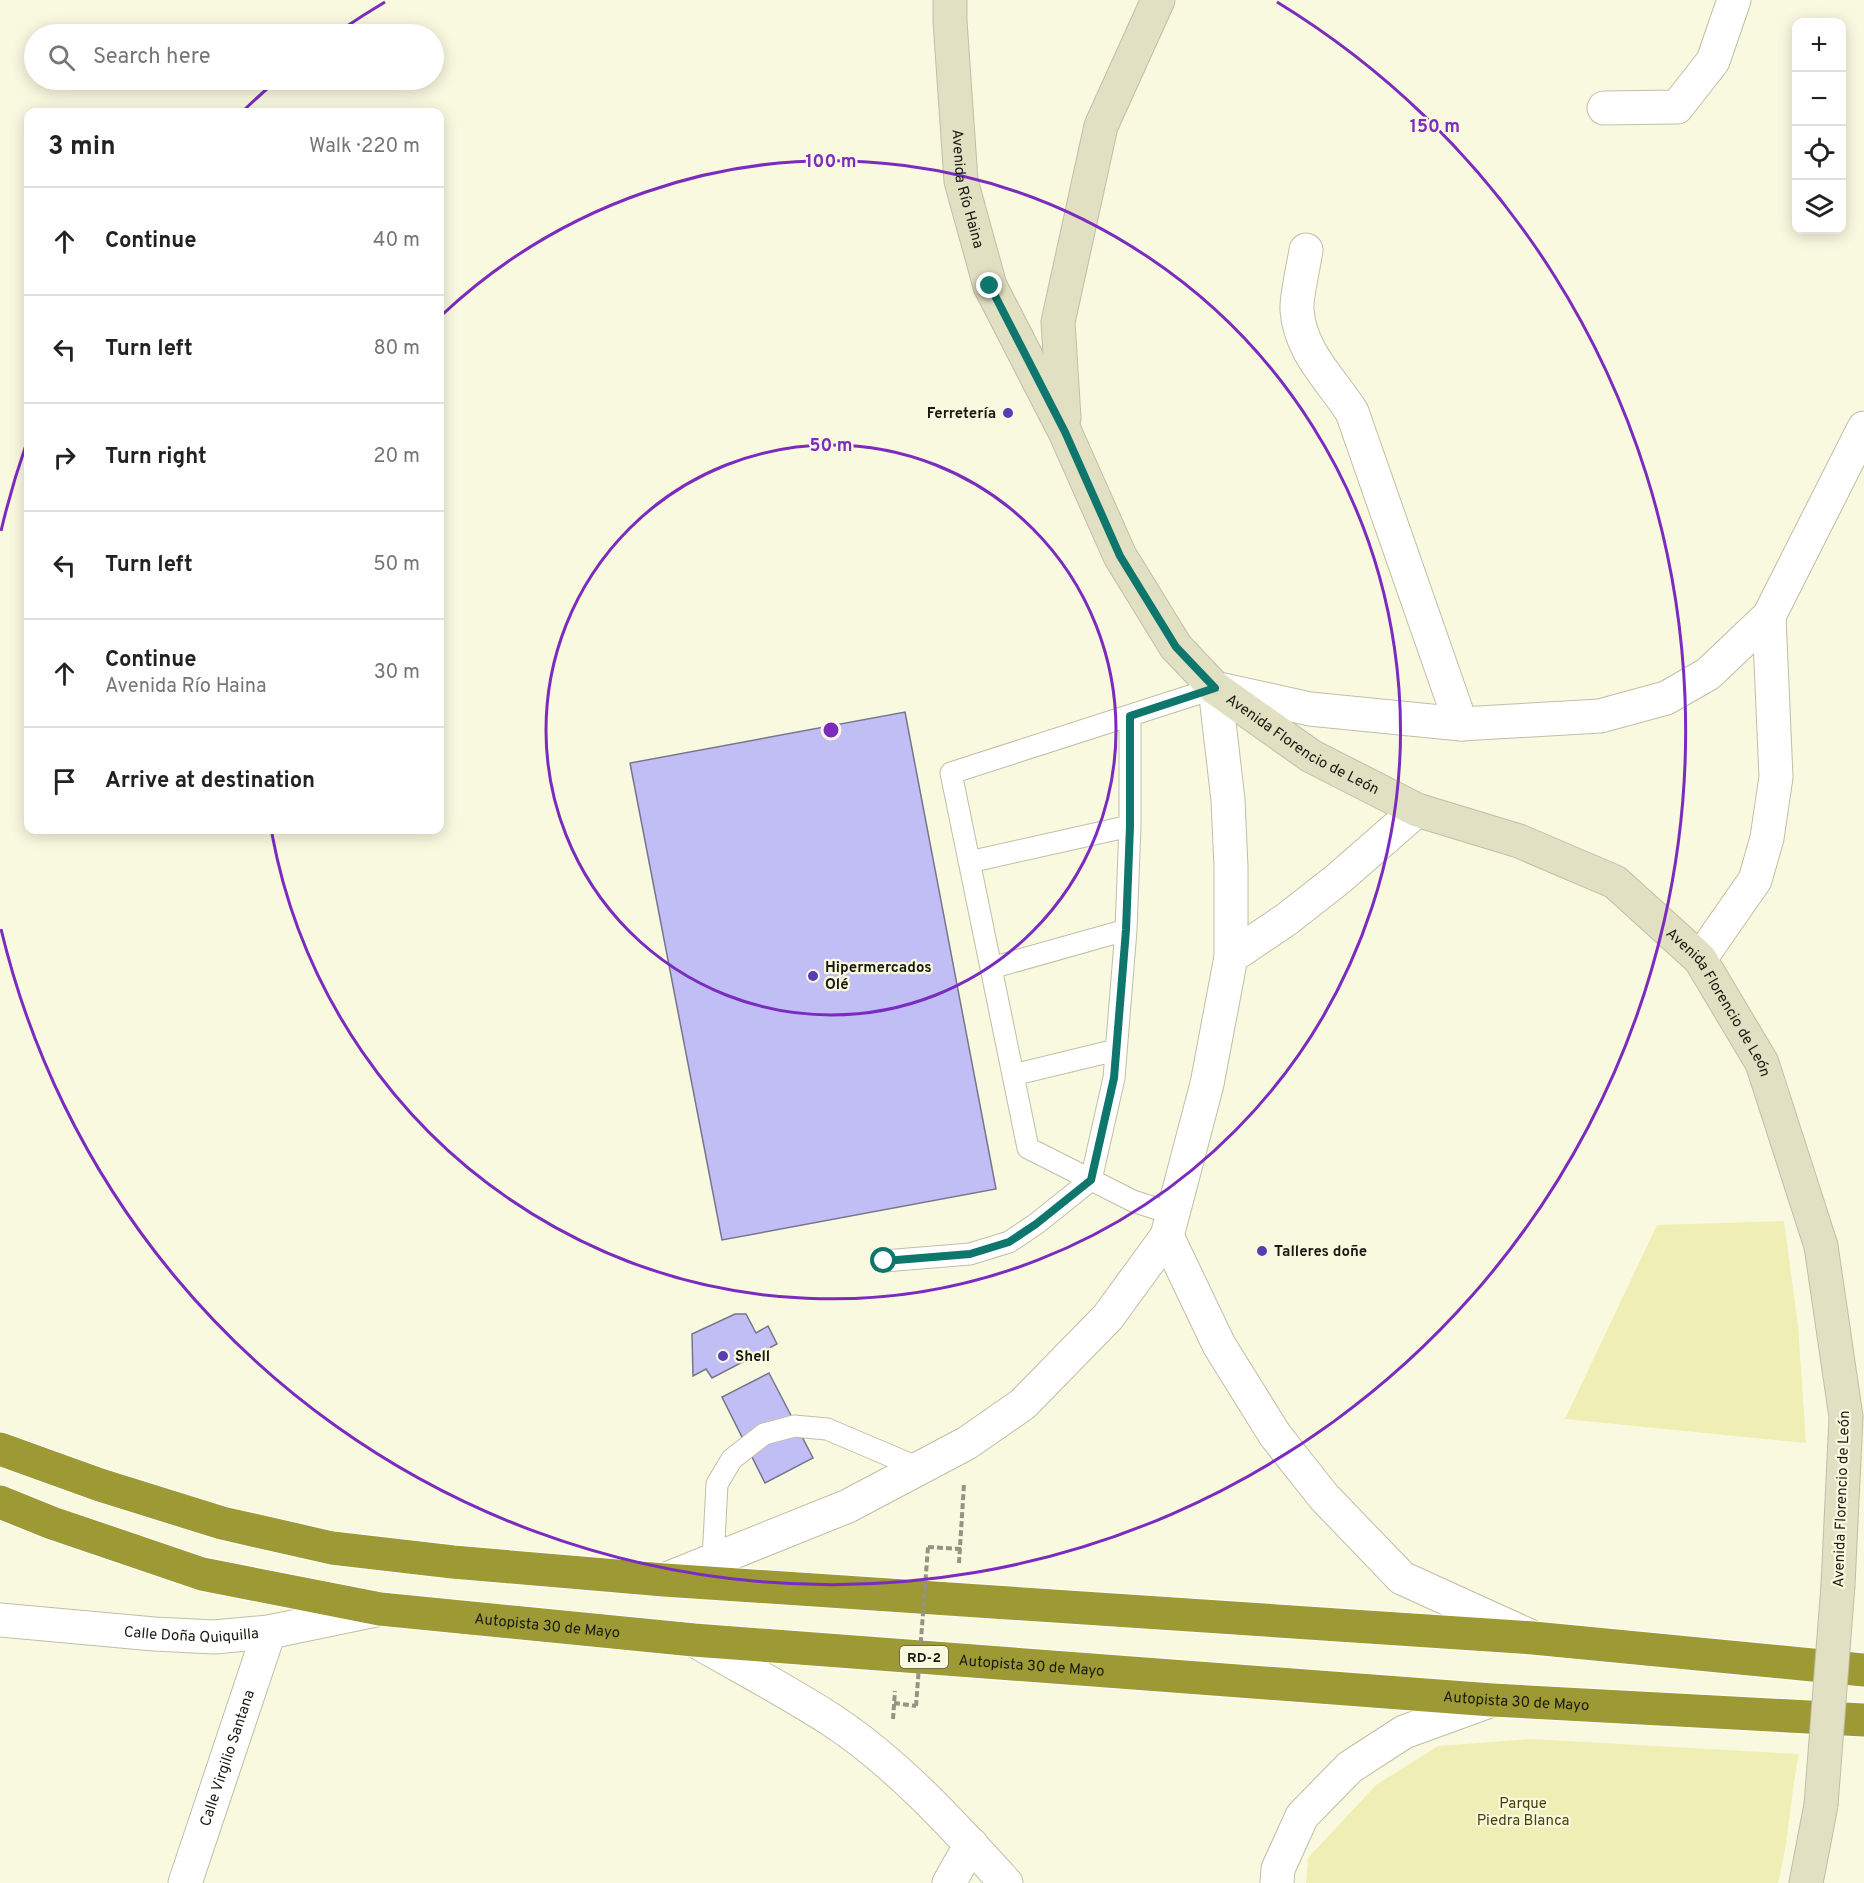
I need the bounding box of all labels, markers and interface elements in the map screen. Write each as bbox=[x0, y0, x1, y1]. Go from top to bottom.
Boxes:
map controls bbox=[1792, 18, 1846, 234]
button: + bbox=[1792, 18, 1846, 72]
search box bbox=[24, 24, 444, 90]
icon: search bbox=[45, 41, 78, 74]
text: Search here bbox=[93, 44, 211, 71]
button: − bbox=[1792, 72, 1846, 126]
text: 150 m bbox=[1410, 116, 1460, 139]
button: locate bbox=[1792, 126, 1846, 180]
street label: Avenida Río Haina bbox=[946, 129, 987, 251]
text: 3 min bbox=[48, 131, 116, 164]
text: Walk · 220 m bbox=[309, 134, 420, 160]
text: 100 m bbox=[805, 151, 857, 174]
button: layers bbox=[1792, 180, 1846, 234]
icon: ahead bbox=[48, 225, 81, 258]
text: Continue bbox=[105, 228, 196, 255]
text: 40 m bbox=[373, 228, 420, 254]
route end bbox=[976, 272, 1002, 298]
icon: left bbox=[48, 333, 81, 366]
text: Turn left bbox=[105, 336, 193, 363]
text: 80 m bbox=[374, 336, 420, 362]
place label: Ferretería bbox=[927, 405, 996, 424]
marker: Ferretería bbox=[1001, 406, 1015, 420]
text: 50 m bbox=[809, 435, 853, 458]
icon: right bbox=[48, 441, 81, 474]
text: Turn right bbox=[105, 444, 207, 471]
text: 20 m bbox=[373, 444, 420, 470]
icon: left bbox=[48, 549, 81, 582]
text: Turn left bbox=[105, 552, 193, 579]
text: 50 m bbox=[373, 552, 420, 578]
text: Continue bbox=[105, 647, 196, 674]
icon: ahead bbox=[48, 657, 81, 690]
text: 30 m bbox=[374, 660, 420, 686]
text: Avenida Río Haina bbox=[105, 674, 267, 700]
street label: Avenida Florencio de León bbox=[1222, 691, 1382, 800]
centre of rings bbox=[821, 720, 841, 740]
icon: arrive bbox=[48, 765, 81, 798]
text: Arrive at destination bbox=[105, 768, 315, 795]
street label: Avenida Florencio de León bbox=[1661, 925, 1774, 1079]
place label: Hipermercados Olé bbox=[825, 959, 932, 995]
marker: Hipermercados Olé bbox=[806, 969, 820, 983]
place label: Talleres doñe bbox=[1274, 1243, 1367, 1262]
marker: Talleres doñe bbox=[1255, 1244, 1269, 1258]
route start bbox=[870, 1247, 896, 1273]
place label: Shell bbox=[735, 1348, 770, 1367]
marker: Shell bbox=[716, 1349, 730, 1363]
street label: Avenida Florencio de León bbox=[1830, 1410, 1855, 1588]
street label: Autopista 30 de Mayo bbox=[473, 1610, 621, 1644]
street label: Calle Doña Quiquilla bbox=[123, 1623, 260, 1648]
road number: RD-2 bbox=[900, 1646, 948, 1668]
street label: Autopista 30 de Mayo bbox=[958, 1652, 1105, 1682]
street label: Calle Virgilio Santana bbox=[197, 1688, 260, 1829]
street label: Autopista 30 de Mayo bbox=[1442, 1688, 1590, 1716]
park label: Parque Piedra Blanca bbox=[1477, 1795, 1569, 1831]

